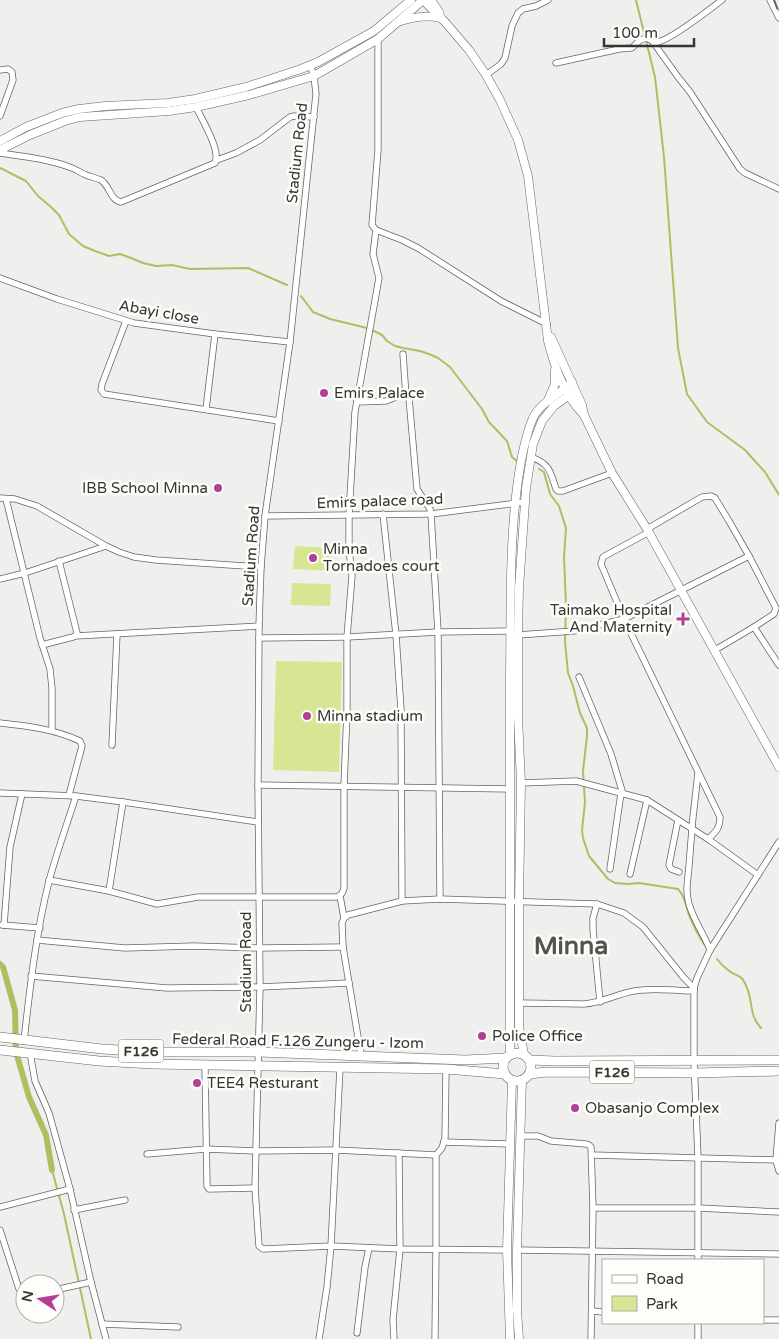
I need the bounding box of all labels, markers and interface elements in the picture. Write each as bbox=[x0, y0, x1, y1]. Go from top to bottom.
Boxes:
scale bar bbox=[604, 15, 694, 47]
text: 100 m bbox=[612, 24, 658, 42]
street label: Stadium Road bbox=[283, 102, 311, 204]
street label: Abayi close bbox=[118, 296, 200, 328]
place label: Emirs Palace bbox=[334, 384, 425, 402]
marker: Emirs Palace bbox=[318, 387, 330, 399]
place label: IBB School Minna bbox=[82, 479, 208, 497]
marker: IBB School Minna bbox=[212, 482, 224, 494]
street label: Emirs palace road bbox=[316, 490, 444, 512]
street label: Stadium Road bbox=[239, 505, 263, 607]
place label: Minna Tornadoes court bbox=[323, 540, 440, 575]
marker: Minna Tornadoes court bbox=[307, 552, 319, 564]
place label: Taimako Hospital And Maternity bbox=[550, 601, 672, 636]
marker: Taimako Hospital And Maternity bbox=[676, 612, 690, 626]
place label: Minna stadium bbox=[317, 707, 423, 725]
marker: Minna stadium bbox=[301, 710, 313, 722]
street label: Stadium Road bbox=[237, 912, 255, 1012]
district label: Minna bbox=[534, 931, 608, 961]
place label: Police Office bbox=[492, 1027, 583, 1045]
street label: Federal Road F.126 Zungeru - Izom bbox=[172, 1030, 424, 1052]
marker: Police Office bbox=[476, 1030, 488, 1042]
road number: F126 bbox=[118, 1040, 164, 1062]
road number: F126 bbox=[590, 1060, 634, 1084]
place label: TEE4 Resturant bbox=[207, 1074, 319, 1092]
marker: TEE4 Resturant bbox=[191, 1077, 203, 1089]
place label: Obasanjo Complex bbox=[585, 1099, 719, 1117]
marker: Obasanjo Complex bbox=[569, 1102, 581, 1114]
legend bbox=[602, 1259, 764, 1324]
text: Road bbox=[646, 1270, 684, 1288]
north arrow bbox=[15, 1274, 65, 1324]
text: N bbox=[18, 1289, 37, 1304]
text: Park bbox=[646, 1295, 678, 1313]

